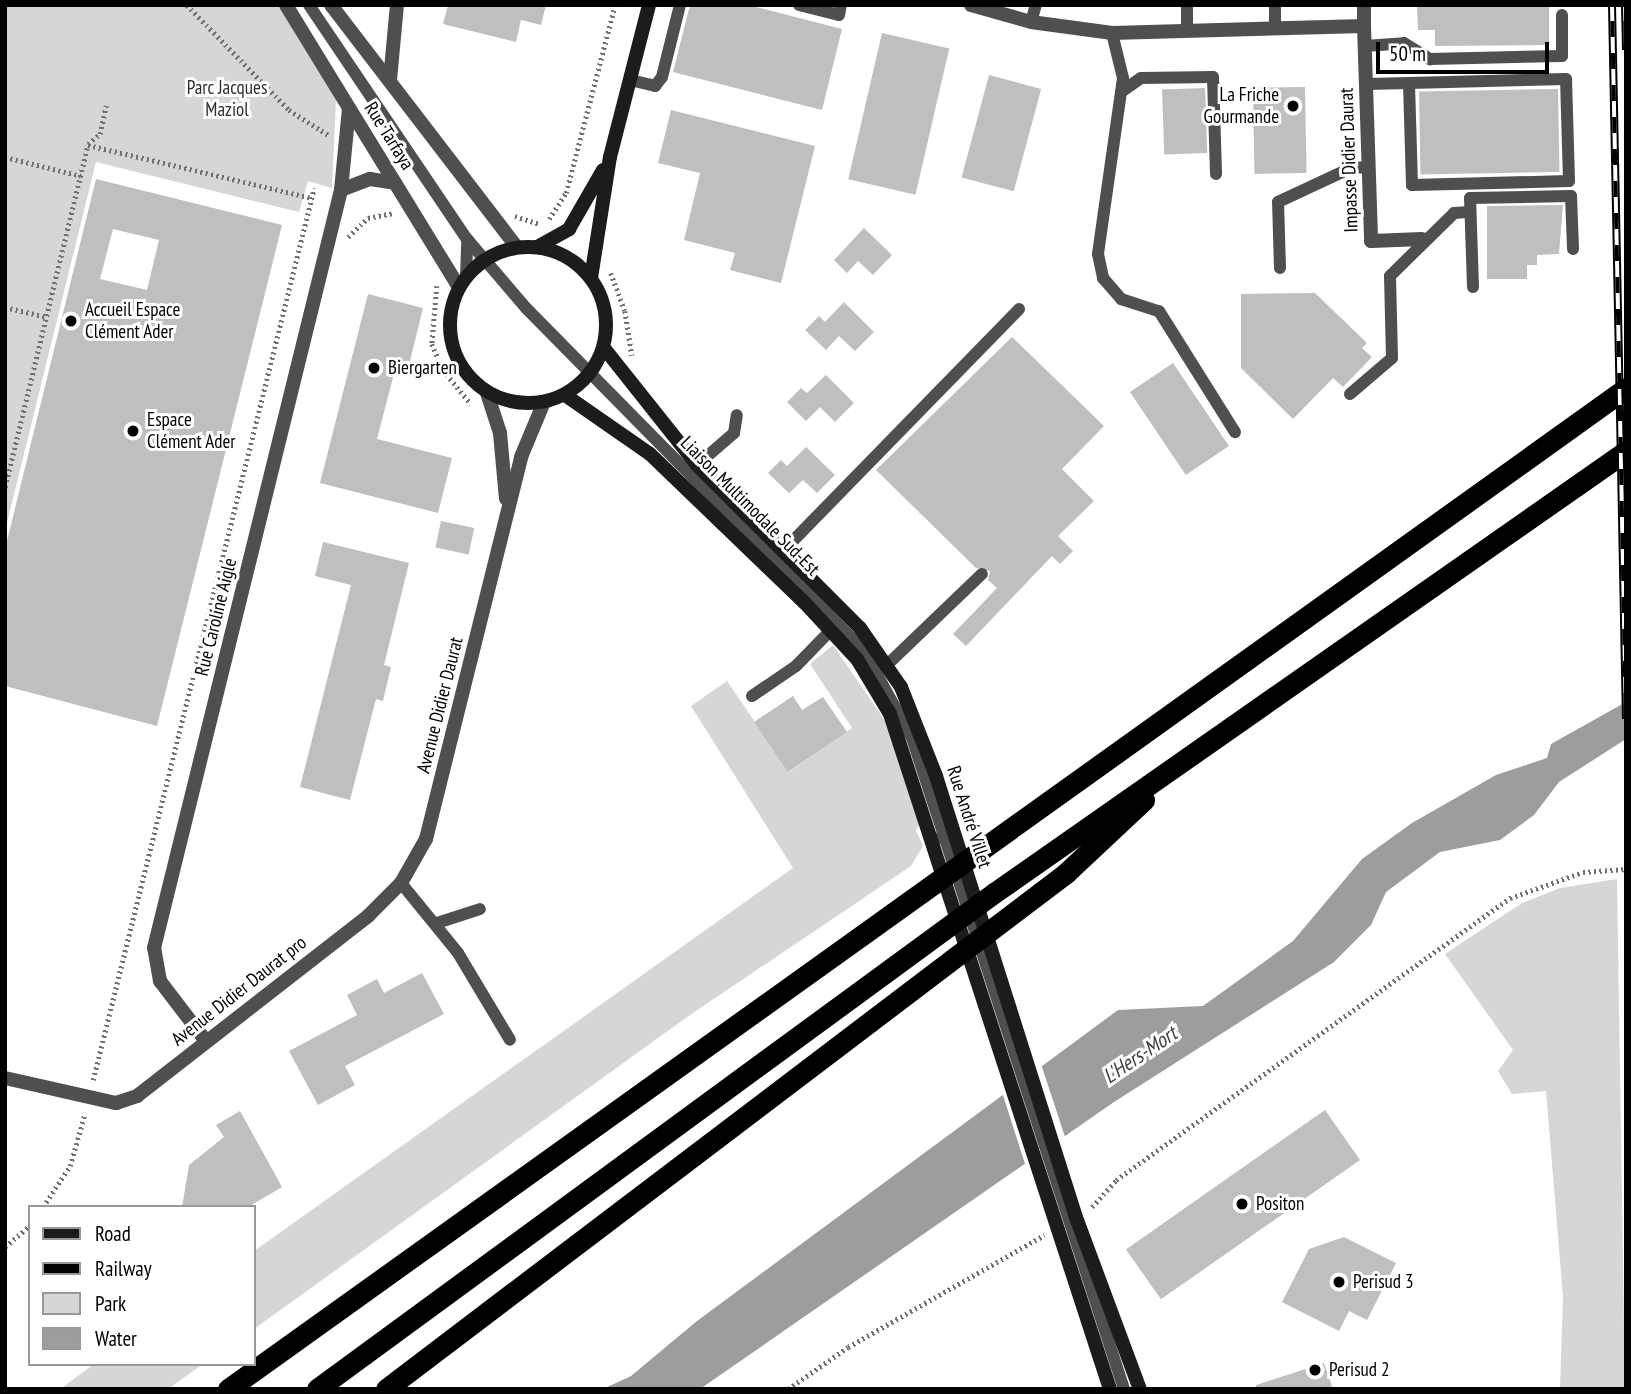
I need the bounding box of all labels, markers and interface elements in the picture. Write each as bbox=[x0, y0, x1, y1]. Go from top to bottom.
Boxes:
scale bar bbox=[1379, 28, 1552, 72]
text: 50 m bbox=[1389, 40, 1426, 67]
park label: Parc Jacques Maziol bbox=[187, 77, 267, 121]
place label: La Friche Gourmande bbox=[1204, 84, 1279, 128]
street label: Impasse Didier Daurat bbox=[1335, 87, 1363, 233]
street label: Rue Tarfaya bbox=[359, 98, 419, 174]
marker: La Friche Gourmande bbox=[1285, 98, 1301, 114]
place label: Accueil Espace Clément Ader bbox=[85, 299, 180, 343]
marker: Accueil Espace Clément Ader bbox=[63, 313, 79, 329]
place label: Biergarten bbox=[388, 357, 457, 379]
marker: Biergarten bbox=[366, 360, 382, 376]
place label: Espace Clément Ader bbox=[147, 409, 236, 453]
marker: Espace Clément Ader bbox=[125, 423, 141, 439]
street label: Liaison Multimodale Sud-Est bbox=[676, 432, 824, 580]
street label: Rue Caroline Aigle bbox=[190, 556, 242, 678]
street label: Avenue Didier Daurat bbox=[412, 635, 468, 775]
street label: Rue André Villet bbox=[942, 763, 996, 871]
street label: Avenue Didier Daurat pro bbox=[167, 931, 311, 1051]
water label: L'Hers-Mort bbox=[1098, 1021, 1182, 1089]
place label: Positon bbox=[1256, 1193, 1304, 1215]
marker: Positon bbox=[1234, 1196, 1250, 1212]
legend bbox=[28, 1205, 256, 1366]
text: Road bbox=[95, 1220, 131, 1247]
text: Railway bbox=[95, 1255, 152, 1282]
place label: Perisud 3 bbox=[1353, 1271, 1414, 1293]
marker: Perisud 3 bbox=[1331, 1274, 1347, 1290]
text: Park bbox=[95, 1290, 126, 1317]
text: Water bbox=[95, 1325, 137, 1352]
place label: Perisud 2 bbox=[1329, 1359, 1390, 1381]
marker: Perisud 2 bbox=[1307, 1362, 1323, 1378]

